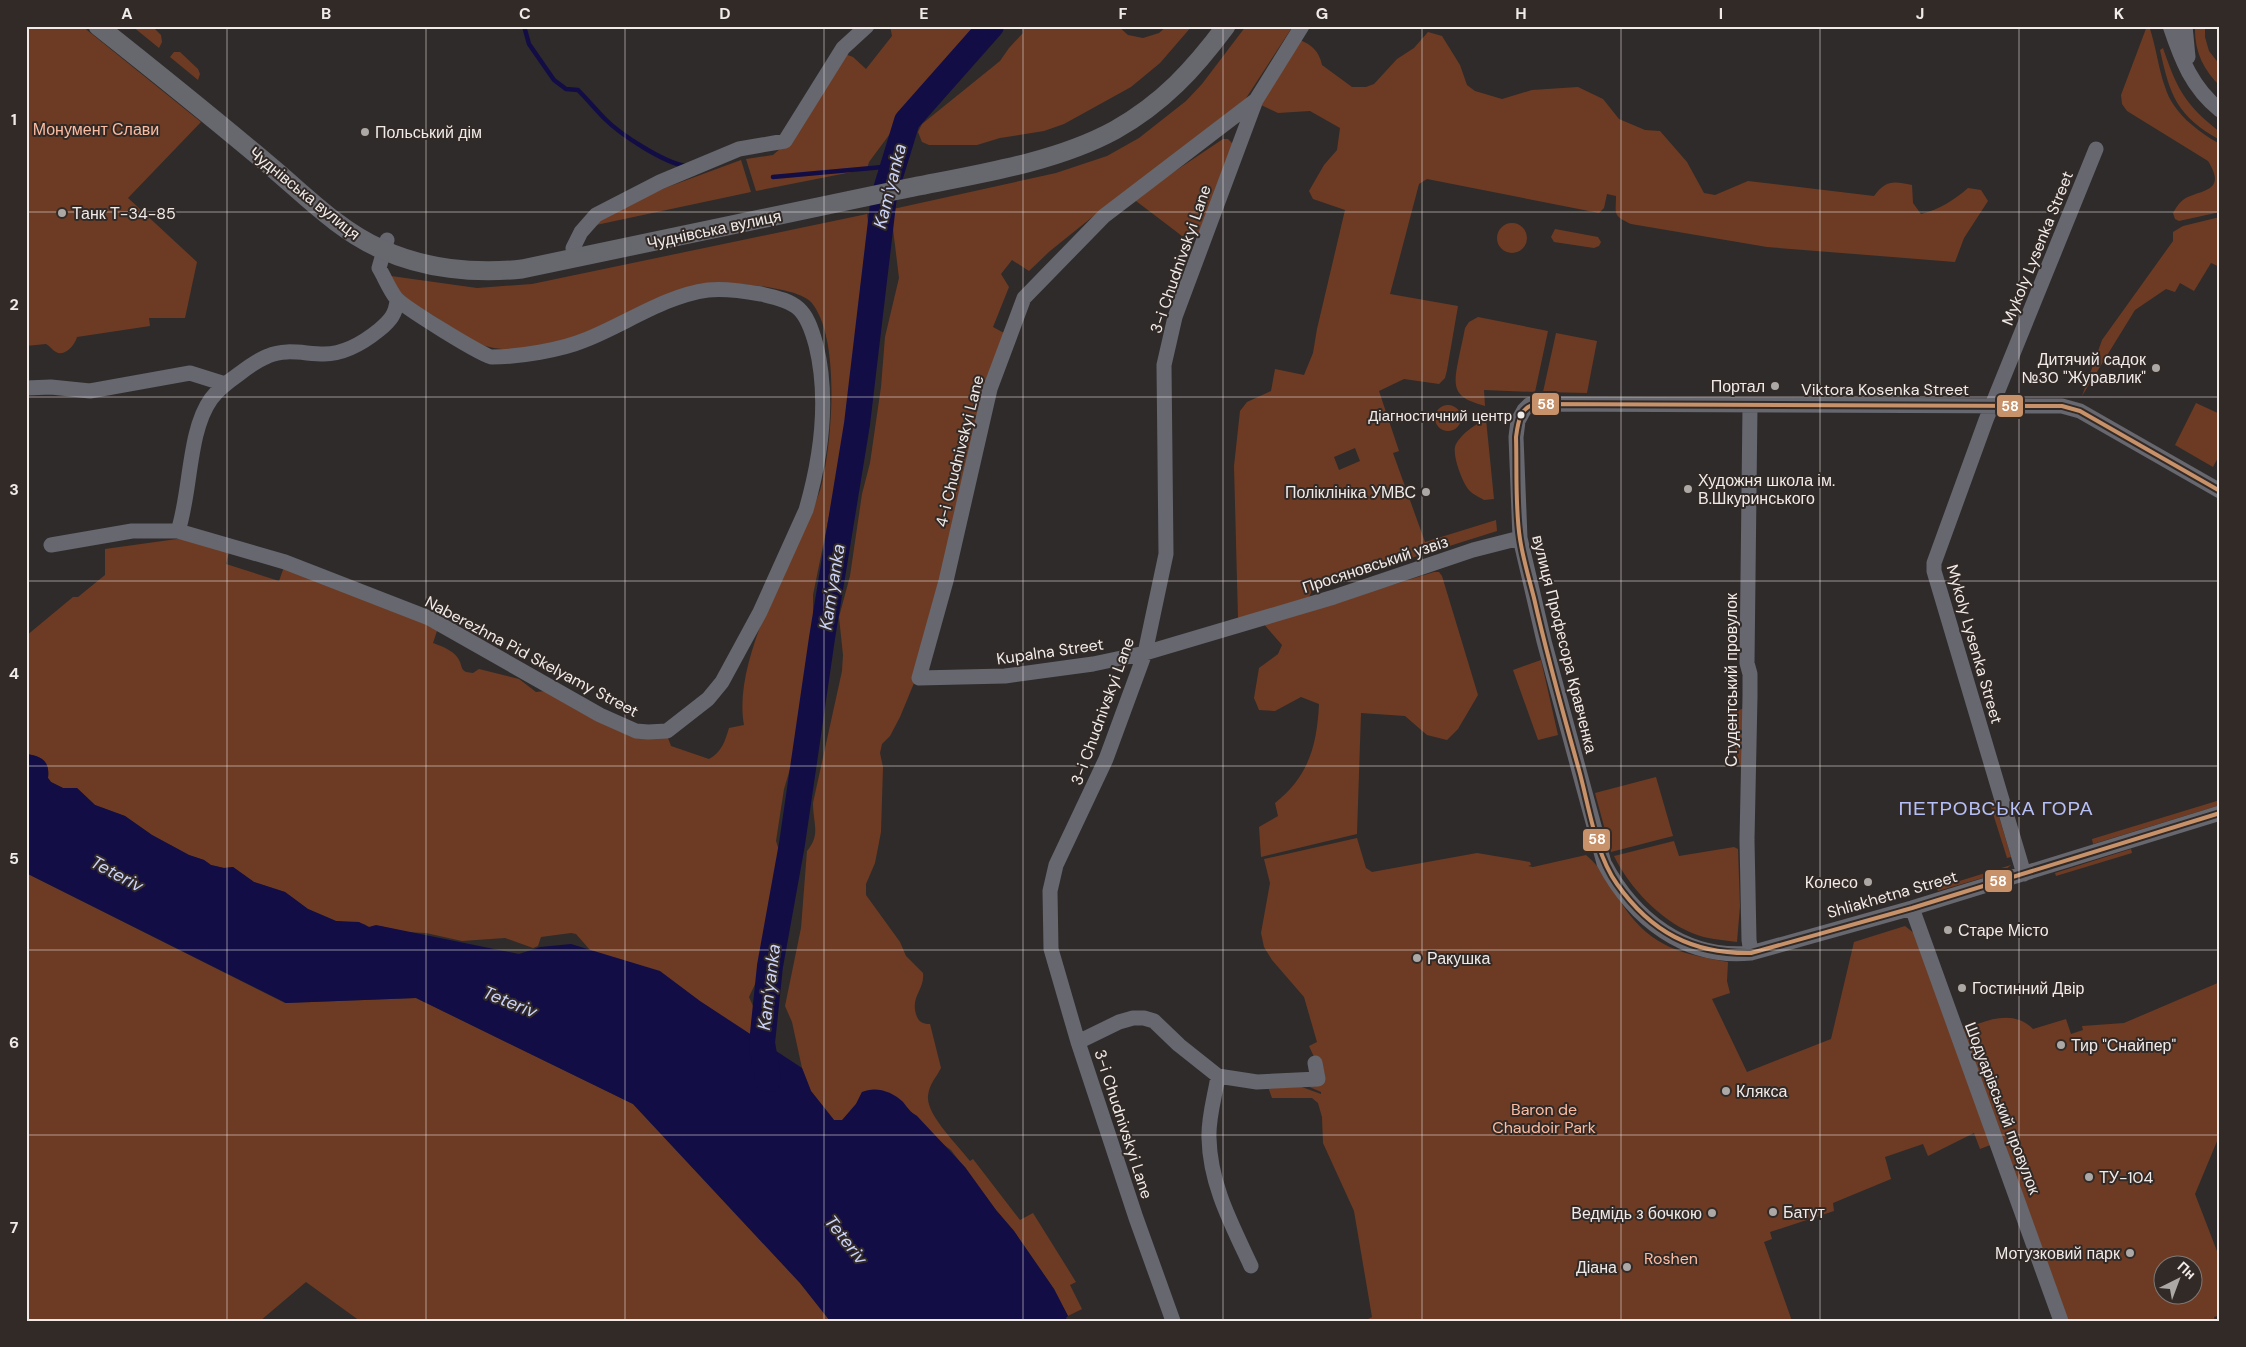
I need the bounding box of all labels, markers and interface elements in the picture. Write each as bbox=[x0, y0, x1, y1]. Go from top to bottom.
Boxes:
text: A bbox=[121, 3, 133, 24]
text: B bbox=[321, 3, 331, 24]
text: C bbox=[519, 3, 531, 24]
text: D bbox=[719, 3, 731, 24]
text: E bbox=[919, 3, 929, 24]
text: F bbox=[1119, 3, 1128, 24]
text: G bbox=[1316, 3, 1328, 24]
text: H bbox=[1515, 3, 1527, 24]
text: I bbox=[1719, 3, 1723, 24]
text: J bbox=[1916, 3, 1924, 24]
text: K bbox=[2114, 3, 2125, 24]
text: 1 bbox=[11, 109, 17, 130]
park label: Монумент Слави bbox=[33, 119, 159, 140]
place label: Польський дім bbox=[375, 122, 482, 143]
marker: Польський дім bbox=[359, 126, 371, 138]
water label: Kam'yanka bbox=[868, 141, 912, 231]
street label: Чуднівська вулиця bbox=[245, 142, 364, 245]
street label: Mykoly Lysenka Street bbox=[1997, 168, 2078, 328]
street label: 3-i Chudnivskyi Lane bbox=[1145, 182, 1216, 336]
place label: Танк Т-34-85 bbox=[72, 203, 176, 224]
street label: Чуднівська вулиця bbox=[645, 205, 783, 254]
marker: Танк Т-34-85 bbox=[56, 207, 68, 219]
text: 2 bbox=[9, 294, 19, 315]
place label: Дитячий садок №30 "Журавлик" bbox=[2021, 349, 2147, 388]
marker: Дитячий садок №30 "Журавлик" bbox=[2150, 362, 2162, 374]
street label: 4-i Chudnivskyi Lane bbox=[930, 373, 989, 529]
place label: Портал bbox=[1711, 376, 1765, 397]
street label: Viktora Kosenka Street bbox=[1801, 379, 1969, 400]
marker: Портал bbox=[1769, 380, 1781, 392]
line badge: 58 bbox=[1531, 392, 1560, 416]
line badge: 58 bbox=[1996, 394, 2024, 418]
text: 58 bbox=[1537, 395, 1555, 413]
text: 58 bbox=[2001, 397, 2019, 415]
place label: Діагностичний центр bbox=[1368, 406, 1512, 426]
marker: Діагностичний центр bbox=[1516, 410, 1526, 420]
place label: Художня школа ім. В.Шкуринського bbox=[1698, 470, 1835, 509]
text: 3 bbox=[9, 479, 19, 500]
place label: Поліклініка УМВС bbox=[1285, 482, 1416, 503]
marker: Художня школа ім. В.Шкуринського bbox=[1682, 483, 1694, 495]
marker: Поліклініка УМВС bbox=[1420, 486, 1432, 498]
street label: Просяновський узвіз bbox=[1300, 531, 1451, 598]
street label: вулиця Професора Кравченка bbox=[1527, 533, 1602, 755]
water label: Kam'yanka bbox=[813, 542, 851, 632]
street label: Mykoly Lysenka Street bbox=[1942, 562, 2007, 726]
street label: Naberezhna Pid Skelyamy Street bbox=[421, 591, 642, 722]
street label: Студентський провулок bbox=[1721, 592, 1742, 767]
street label: Kupalna Street bbox=[995, 634, 1105, 669]
street label: 3-i Chudnivskyi Lane bbox=[1066, 634, 1139, 788]
text: 4 bbox=[9, 663, 19, 684]
district label: ПЕТРОВСЬКА ГОРА bbox=[1898, 796, 2094, 821]
line badge: 58 bbox=[1582, 828, 1611, 852]
text: 58 bbox=[1588, 830, 1606, 848]
text: 5 bbox=[9, 848, 19, 869]
water label: Teteriv bbox=[86, 850, 149, 898]
street label: Shliakhetna Street bbox=[1825, 866, 1960, 923]
line badge: 58 bbox=[1984, 869, 2013, 893]
place label: Колесо bbox=[1805, 872, 1858, 893]
text: 58 bbox=[1989, 872, 2007, 890]
marker: Колесо bbox=[1862, 876, 1874, 888]
place label: Старе Місто bbox=[1958, 920, 2049, 941]
marker: Старе Місто bbox=[1942, 924, 1954, 936]
water label: Kam'yanka bbox=[752, 942, 786, 1032]
place label: Ракушка bbox=[1427, 948, 1490, 969]
marker: Ракушка bbox=[1411, 952, 1423, 964]
place label: Гостинний Двір bbox=[1972, 978, 2084, 999]
water label: Teteriv bbox=[479, 980, 542, 1024]
marker: Гостинний Двір bbox=[1956, 982, 1968, 994]
street label: Шодуарівський провулок bbox=[1960, 1019, 2046, 1198]
text: 6 bbox=[9, 1032, 19, 1053]
place label: Тир "Снайпер" bbox=[2071, 1035, 2177, 1056]
marker: Тир "Снайпер" bbox=[2055, 1039, 2067, 1051]
street label: 3-i Chudnivskyi Lane bbox=[1089, 1047, 1158, 1201]
place label: Клякса bbox=[1736, 1081, 1788, 1102]
marker: Клякса bbox=[1720, 1085, 1732, 1097]
park label: Baron de Chaudoir Park bbox=[1492, 1099, 1596, 1138]
place label: ТУ-104 bbox=[2099, 1167, 2154, 1188]
marker: ТУ-104 bbox=[2083, 1171, 2095, 1183]
place label: Батут bbox=[1783, 1202, 1826, 1223]
place label: Ведмідь з бочкою bbox=[1571, 1203, 1702, 1224]
marker: Батут bbox=[1767, 1206, 1779, 1218]
marker: Ведмідь з бочкою bbox=[1706, 1207, 1718, 1219]
water label: Teteriv bbox=[819, 1210, 874, 1271]
text: 7 bbox=[10, 1217, 19, 1238]
place label: Мотузковий парк bbox=[1995, 1243, 2121, 1264]
marker: Мотузковий парк bbox=[2124, 1247, 2136, 1259]
park label: Roshen bbox=[1644, 1248, 1698, 1269]
north arrow bbox=[2154, 1254, 2204, 1304]
place label: Діана bbox=[1576, 1257, 1617, 1278]
text: Пн bbox=[2174, 1257, 2200, 1283]
marker: Діана bbox=[1621, 1261, 1633, 1273]

